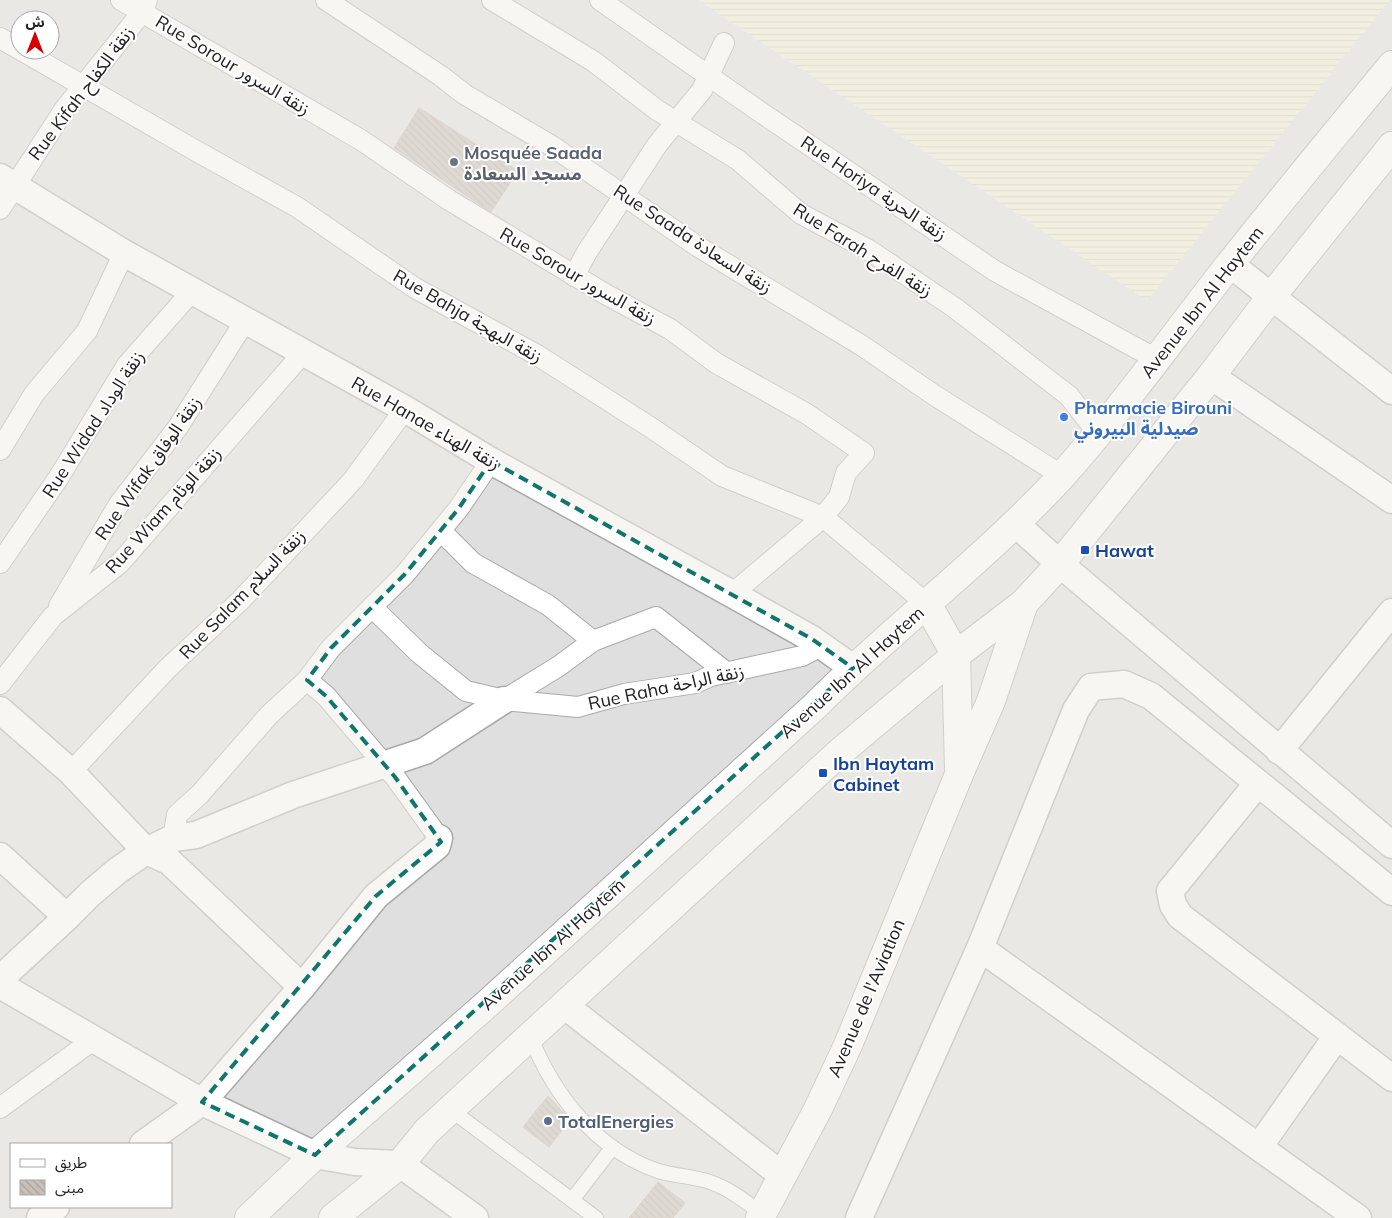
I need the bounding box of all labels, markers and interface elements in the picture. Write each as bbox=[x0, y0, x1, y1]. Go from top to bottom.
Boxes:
north arrow bbox=[10, 10, 60, 60]
street label: Rue Sorour زنقة السرور bbox=[151, 10, 315, 120]
text: ش bbox=[25, 13, 45, 31]
street label: Rue Kifah زنقة الكفاح bbox=[23, 21, 141, 166]
street label: Rue Horiya زنقة الحرية bbox=[796, 131, 952, 245]
place label: Mosquée Saada مسجد السعادة bbox=[464, 141, 602, 185]
marker: Mosquée Saada مسجد السعادة bbox=[448, 156, 460, 168]
street label: Rue Saada زنقة السعادة bbox=[609, 179, 777, 299]
street label: Rue Farah زنقة الفرح bbox=[788, 198, 937, 304]
street label: Avenue Ibn Al Haytem bbox=[1136, 221, 1268, 383]
street label: Rue Sorour زنقة السرور bbox=[496, 222, 660, 330]
street label: Rue Bahja زنقة البهجة bbox=[389, 264, 547, 368]
street label: Rue Widad زنقة الوداد bbox=[37, 346, 149, 502]
street label: Rue Hanae زنقة الهناء bbox=[348, 371, 504, 475]
street label: Rue Wifak زنقة الوفاق bbox=[90, 392, 206, 544]
place label: Pharmacie Birouni صيدلية البيروني bbox=[1074, 396, 1232, 443]
marker: Pharmacie Birouni صيدلية البيروني bbox=[1058, 411, 1070, 423]
street label: Rue Wiam زنقة الوئام bbox=[100, 442, 228, 580]
street label: Rue Salam زنقة السلام bbox=[174, 524, 312, 666]
place label: Hawat bbox=[1095, 539, 1154, 562]
marker: Hawat bbox=[1079, 544, 1091, 556]
street label: Avenue Ibn Al Haytem bbox=[775, 601, 929, 743]
street label: Rue Raha زنقة الراحة bbox=[586, 659, 746, 715]
place label: Ibn Haytam Cabinet bbox=[833, 752, 934, 796]
marker: Ibn Haytam Cabinet bbox=[817, 767, 829, 779]
street label: Avenue Ibn Al Haytem bbox=[476, 873, 630, 1015]
street label: Avenue de l'Aviation bbox=[822, 915, 910, 1081]
place label: TotalEnergies bbox=[558, 1110, 674, 1133]
marker: TotalEnergies bbox=[542, 1115, 554, 1127]
legend bbox=[10, 1143, 172, 1208]
text: طريق bbox=[55, 1153, 87, 1173]
text: مبنى bbox=[55, 1178, 84, 1197]

